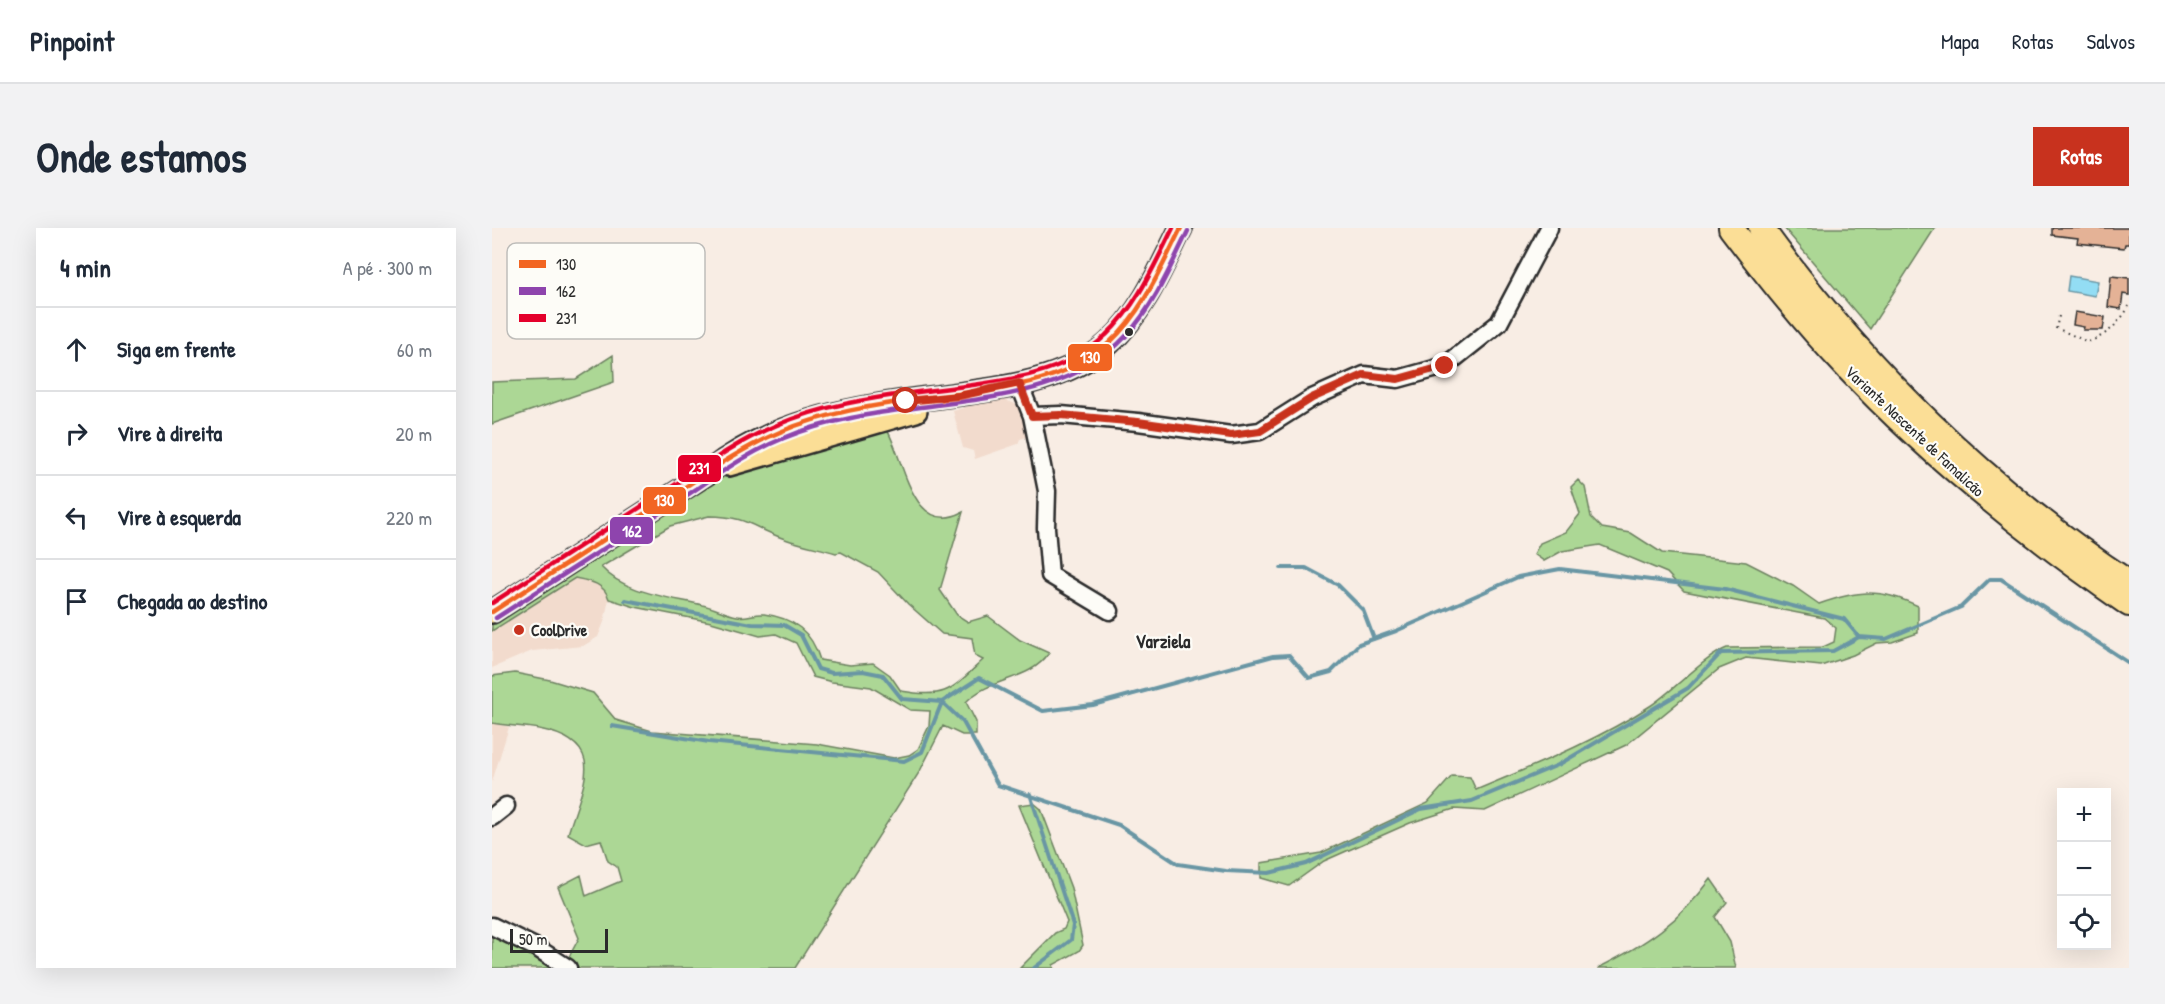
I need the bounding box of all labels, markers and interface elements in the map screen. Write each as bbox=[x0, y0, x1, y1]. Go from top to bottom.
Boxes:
text: Pinpoint bbox=[30, 22, 114, 60]
text: Mapa bbox=[1941, 27, 1979, 56]
text: Rotas bbox=[2012, 27, 2054, 56]
text: Salvos bbox=[2087, 27, 2135, 56]
button: Rotas bbox=[2033, 127, 2129, 186]
text: Onde estamos bbox=[36, 128, 247, 185]
legend bbox=[507, 243, 705, 339]
text: 4 min bbox=[60, 250, 111, 285]
text: 130 bbox=[556, 253, 576, 275]
text: A pé · 300 m bbox=[343, 254, 432, 281]
text: 162 bbox=[556, 280, 576, 302]
text: 231 bbox=[556, 307, 577, 329]
unlabelled marker bbox=[1123, 326, 1135, 338]
icon: ahead bbox=[60, 333, 93, 366]
text: Siga em frente bbox=[117, 334, 236, 364]
text: 60 m bbox=[397, 336, 432, 363]
line badge: 130 bbox=[1067, 343, 1113, 372]
text: 130 bbox=[1080, 346, 1100, 368]
route end bbox=[1431, 352, 1457, 378]
street label: Variante Nascente de Famalicão bbox=[1841, 361, 1990, 502]
route start bbox=[892, 387, 918, 413]
icon: right bbox=[60, 417, 93, 450]
text: Vire à direita bbox=[117, 418, 222, 448]
text: 20 m bbox=[395, 420, 432, 447]
line badge: 231 bbox=[677, 454, 722, 483]
text: 231 bbox=[689, 457, 709, 479]
line badge: 130 bbox=[642, 486, 687, 515]
text: 130 bbox=[654, 489, 674, 511]
icon: left bbox=[60, 501, 93, 534]
text: Vire à esquerda bbox=[117, 502, 241, 532]
text: 220 m bbox=[386, 504, 432, 531]
line badge: 162 bbox=[609, 516, 654, 545]
text: 162 bbox=[622, 520, 642, 542]
icon: arrive bbox=[60, 585, 93, 618]
text: Chegada ao destino bbox=[117, 586, 267, 616]
place label: CoolDrive bbox=[531, 619, 588, 641]
marker: CoolDrive bbox=[512, 623, 526, 637]
district label: Varziela bbox=[1136, 629, 1191, 654]
map controls bbox=[2057, 788, 2111, 950]
button: + bbox=[2057, 788, 2111, 842]
button: − bbox=[2057, 842, 2111, 896]
button: locate bbox=[2057, 896, 2111, 950]
scale bar bbox=[510, 926, 608, 954]
text: 50 m bbox=[519, 928, 548, 950]

